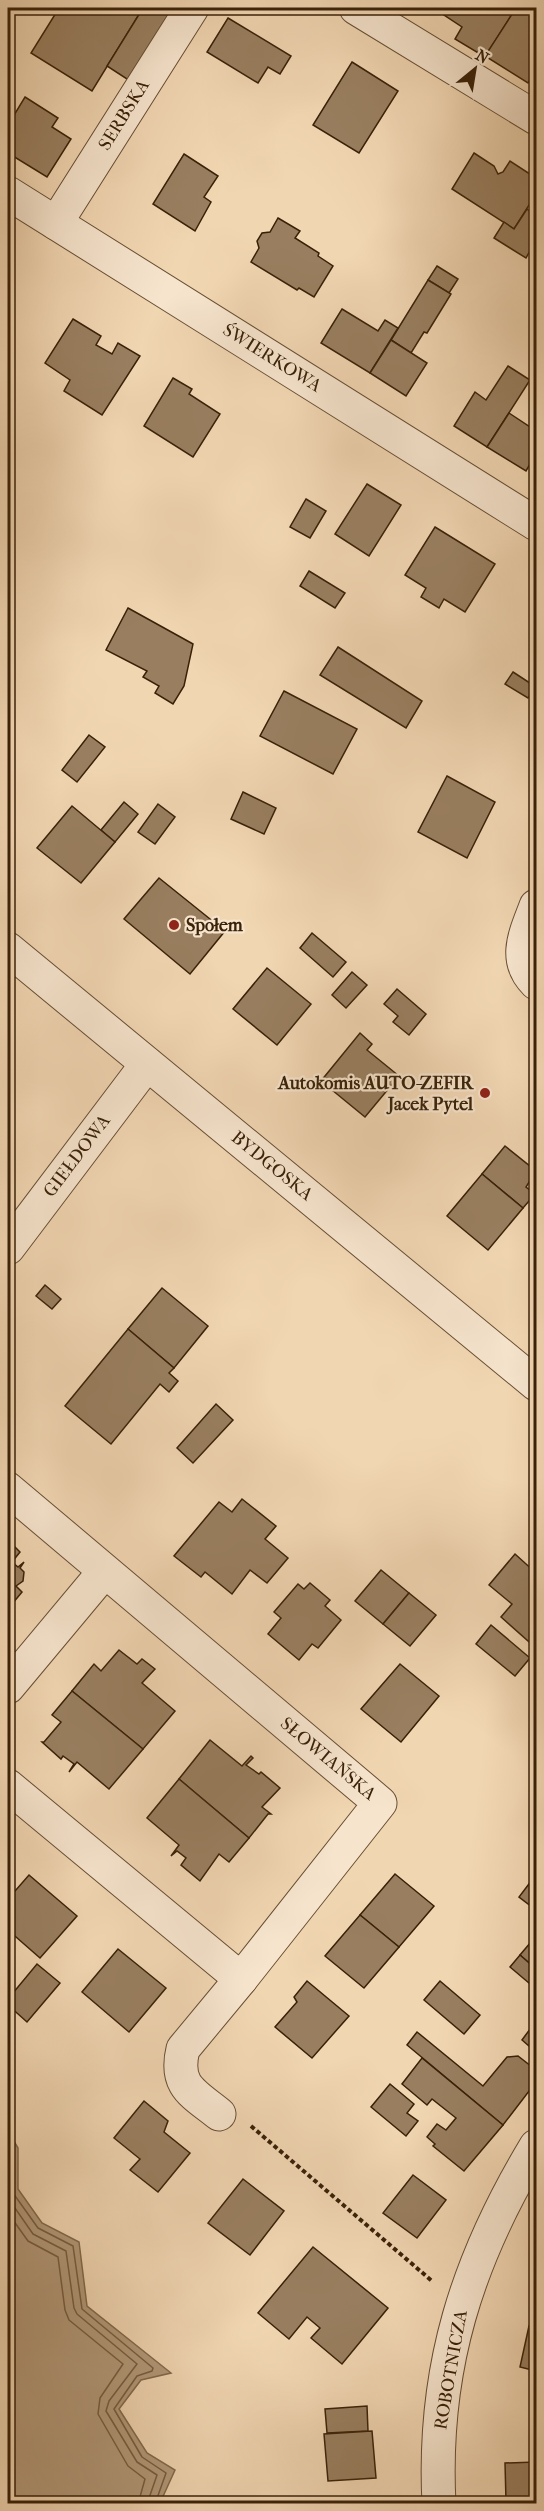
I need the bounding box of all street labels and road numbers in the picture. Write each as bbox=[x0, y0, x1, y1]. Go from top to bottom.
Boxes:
street label: SERBSKA bbox=[94, 76, 154, 154]
street label: ŚWIERKOWA bbox=[219, 318, 326, 397]
street label: GIEŁDOWA bbox=[39, 1111, 115, 1201]
street label: BYDGOSKA bbox=[227, 1127, 317, 1205]
street label: SŁOWIAŃSKA bbox=[276, 1712, 381, 1805]
street label: ROBOTNICZA bbox=[430, 2308, 472, 2431]

